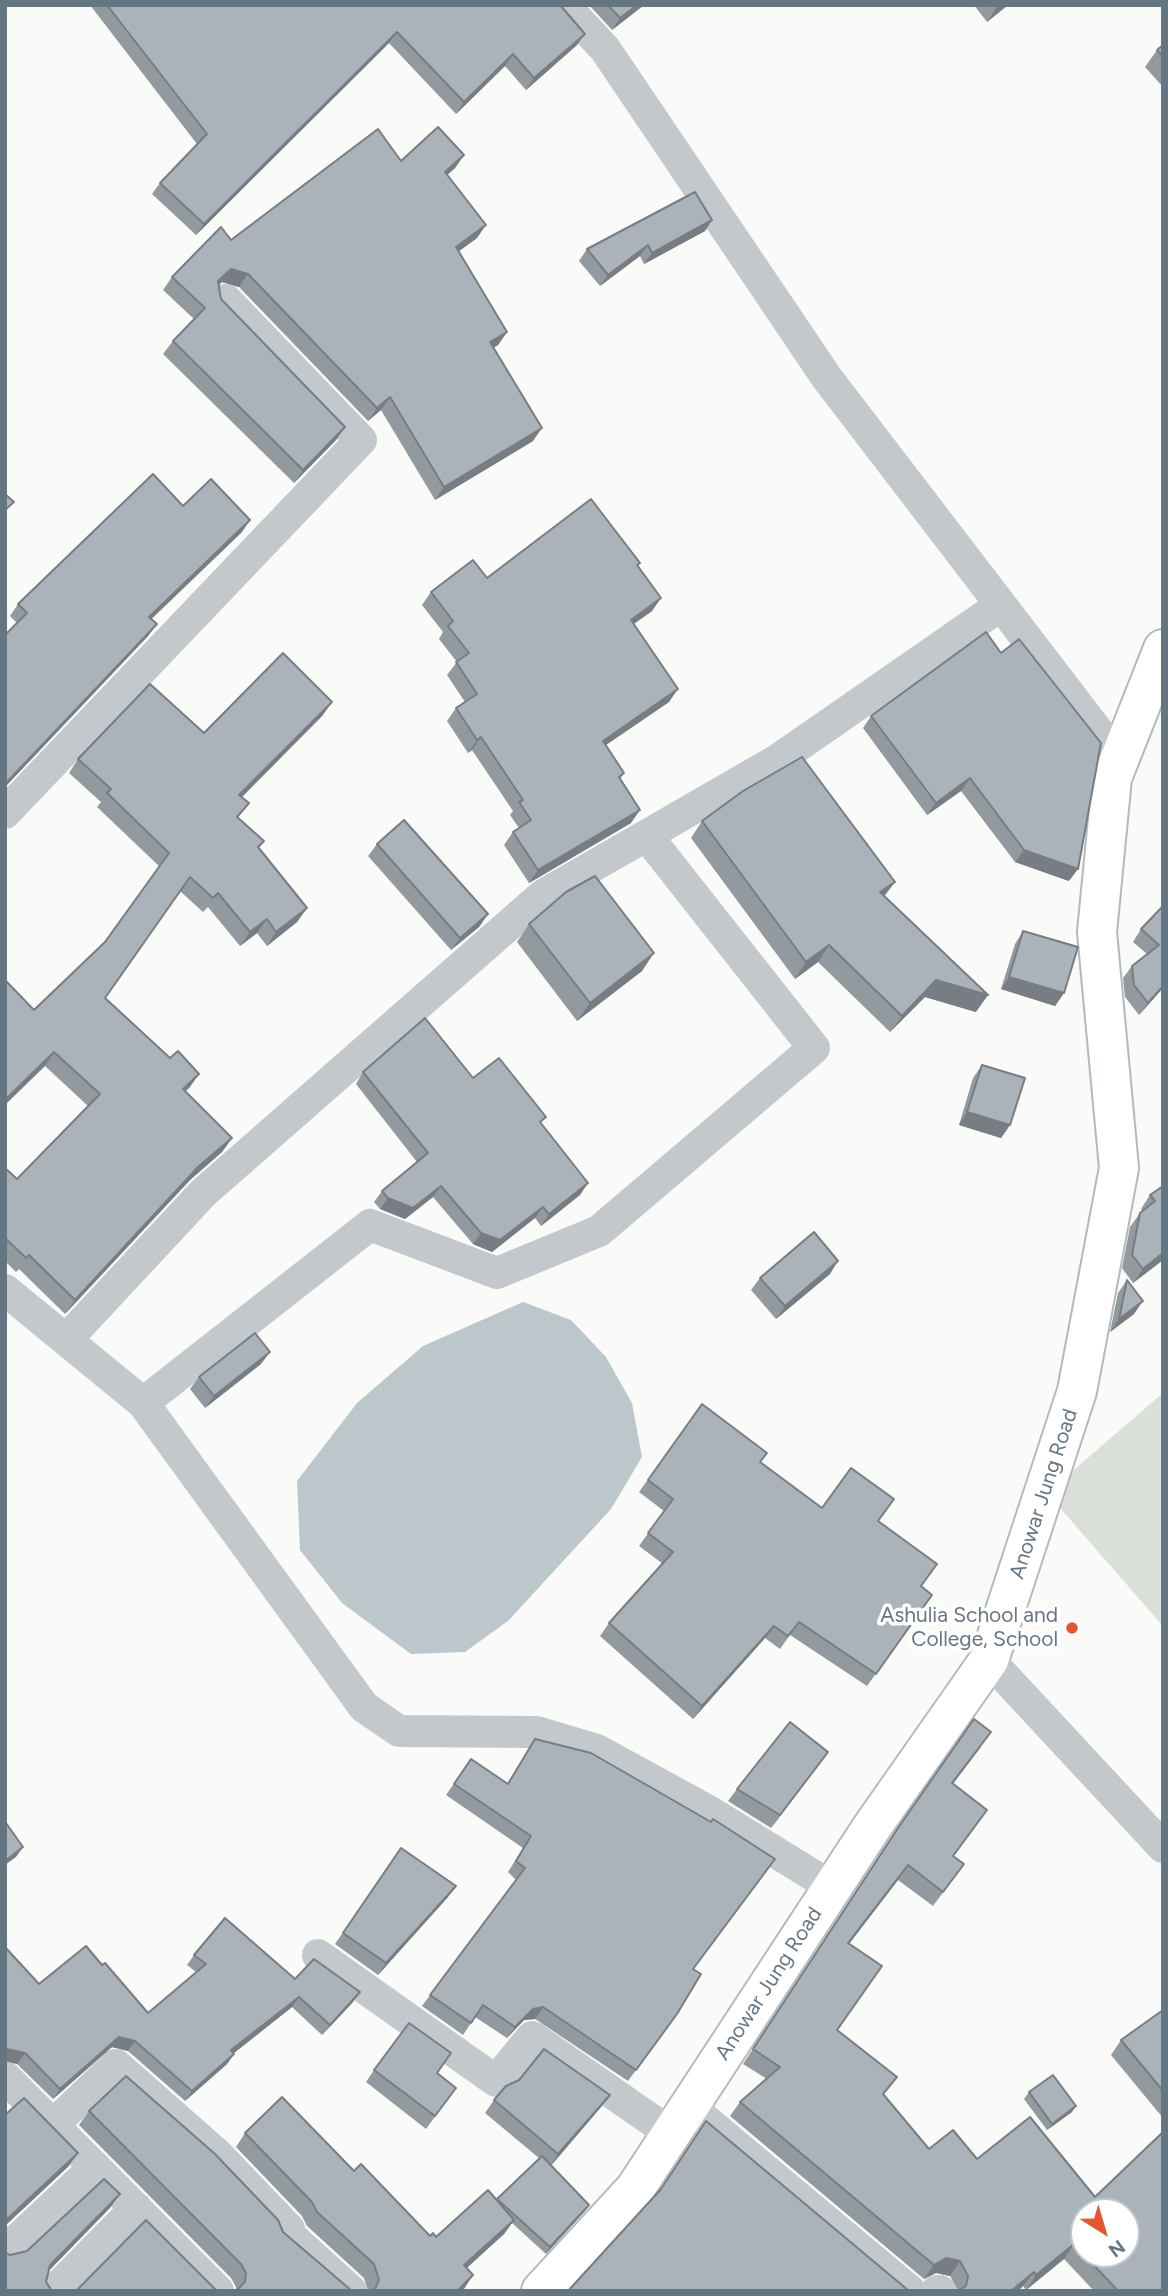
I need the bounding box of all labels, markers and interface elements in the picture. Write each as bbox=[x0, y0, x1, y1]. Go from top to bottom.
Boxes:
street label: Anowar Jung Road bbox=[1005, 1406, 1083, 1582]
place label: Ashulia School and College, School bbox=[880, 1603, 1058, 1653]
marker: Ashulia School and College, School bbox=[1064, 1620, 1080, 1636]
street label: Anowar Jung Road bbox=[710, 1903, 828, 2065]
north arrow bbox=[1070, 2198, 1140, 2268]
text: N bbox=[1104, 2235, 1130, 2262]

